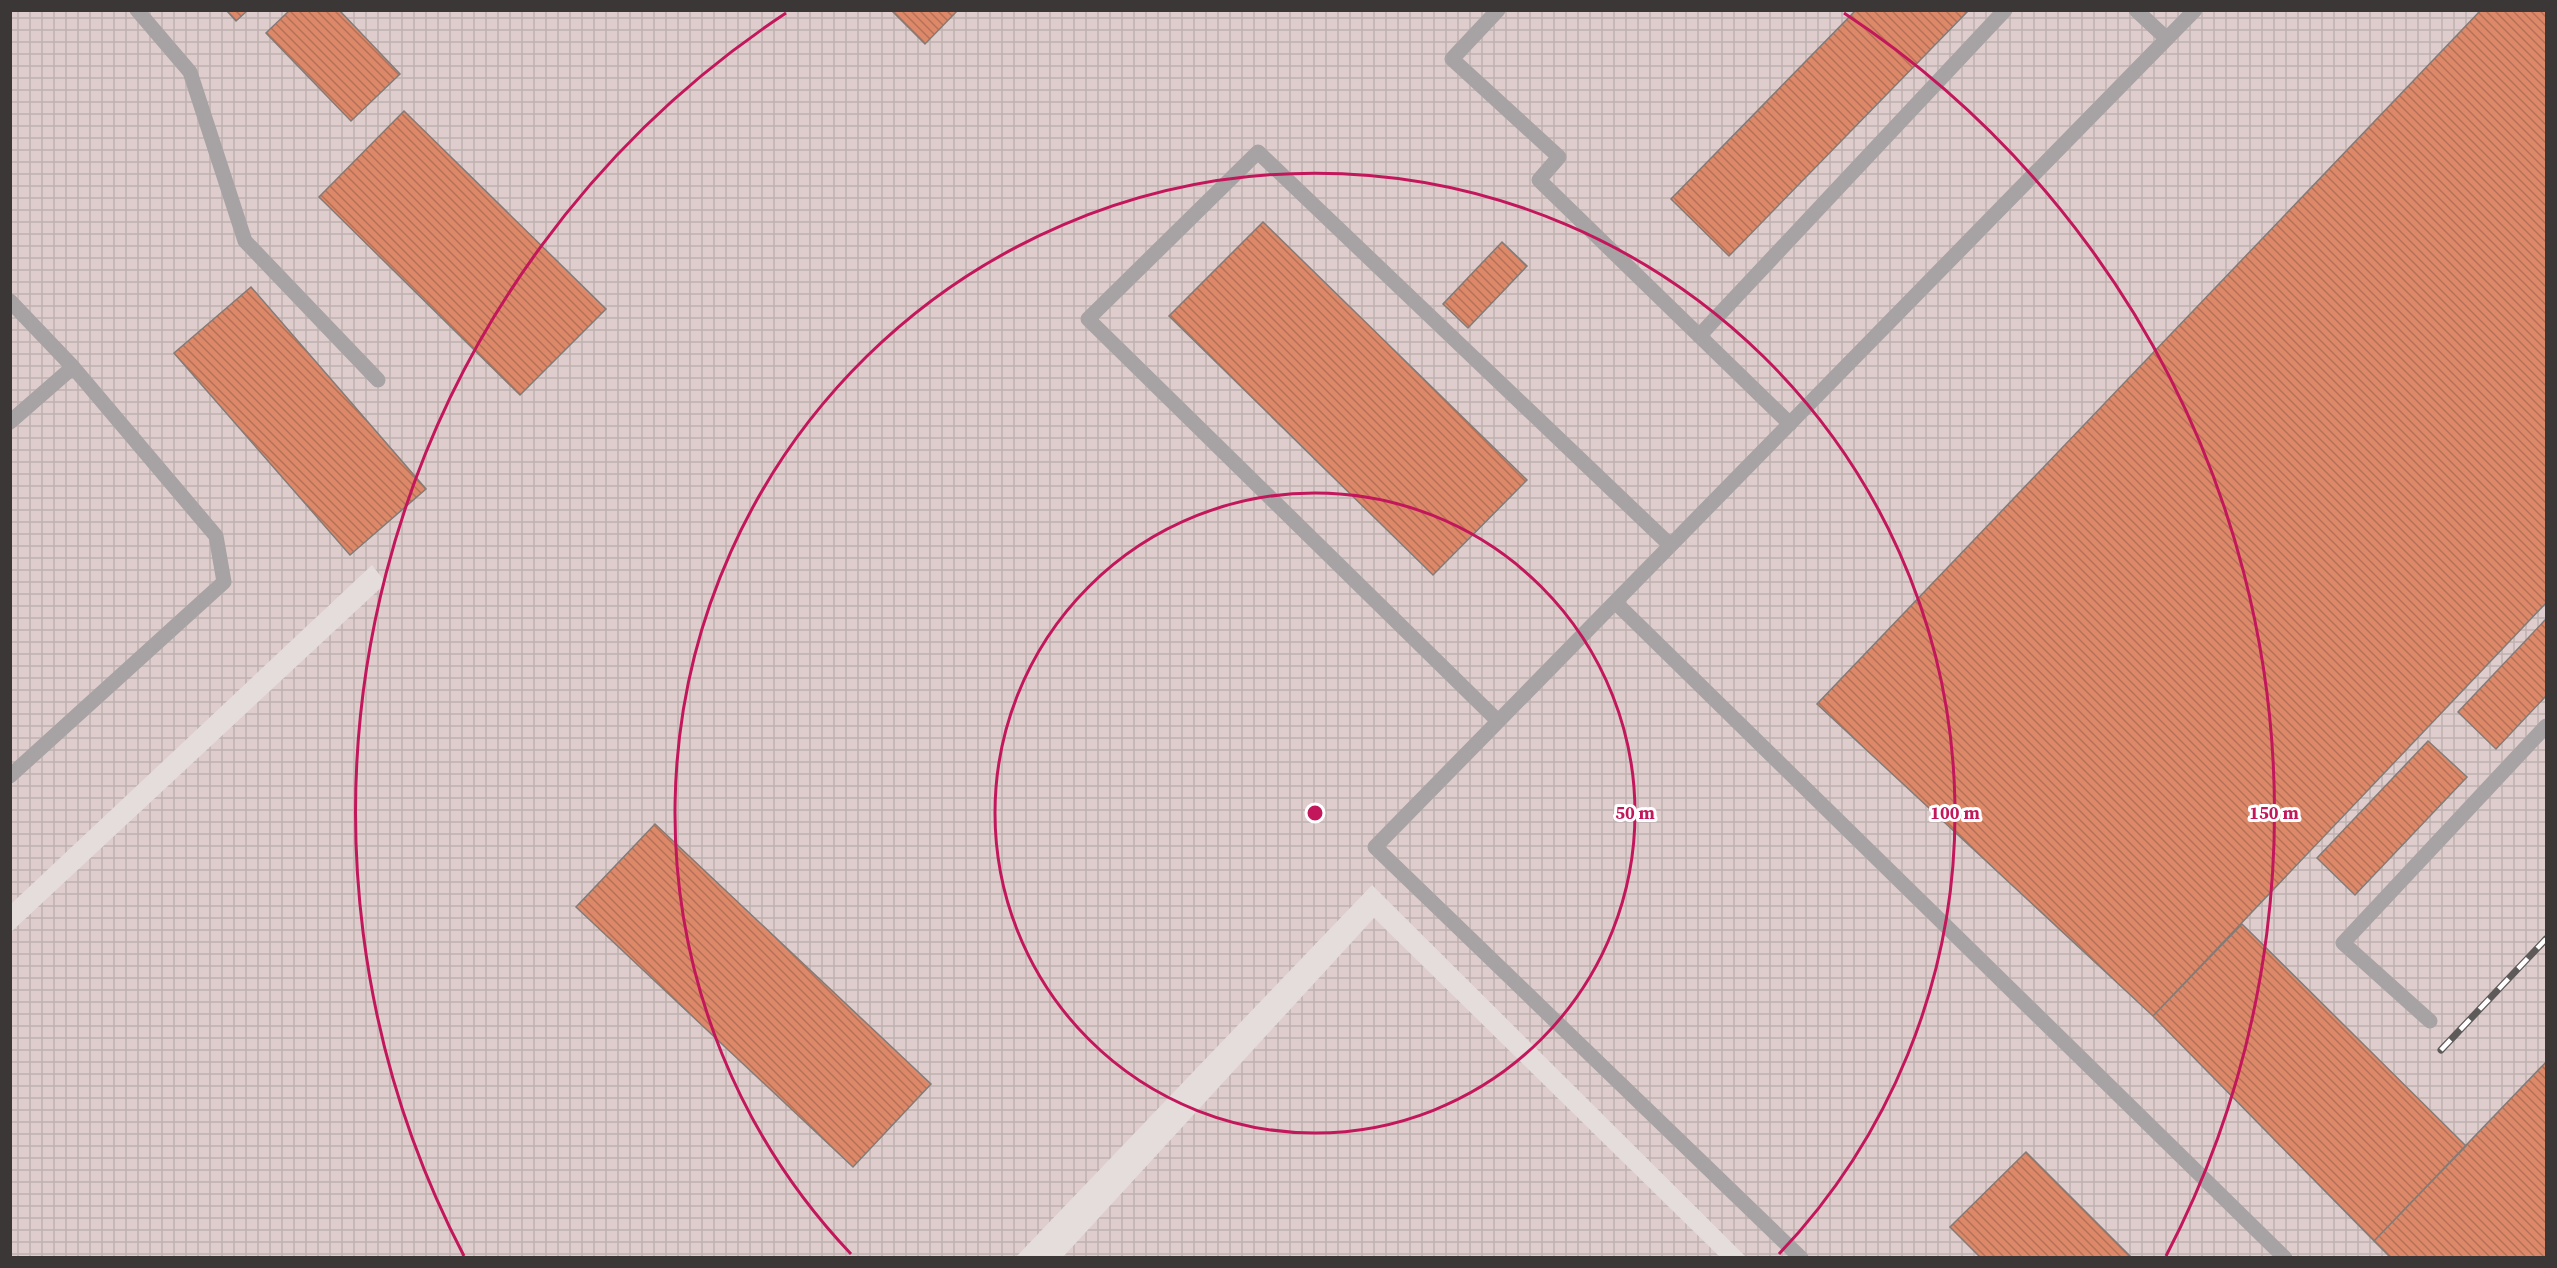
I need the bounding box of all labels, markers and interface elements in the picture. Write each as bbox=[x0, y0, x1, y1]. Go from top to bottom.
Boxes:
text: 50 m bbox=[1615, 800, 1655, 825]
text: 100 m bbox=[1930, 800, 1980, 825]
text: 150 m bbox=[2249, 800, 2299, 825]
centre of rings bbox=[1305, 803, 1325, 823]

